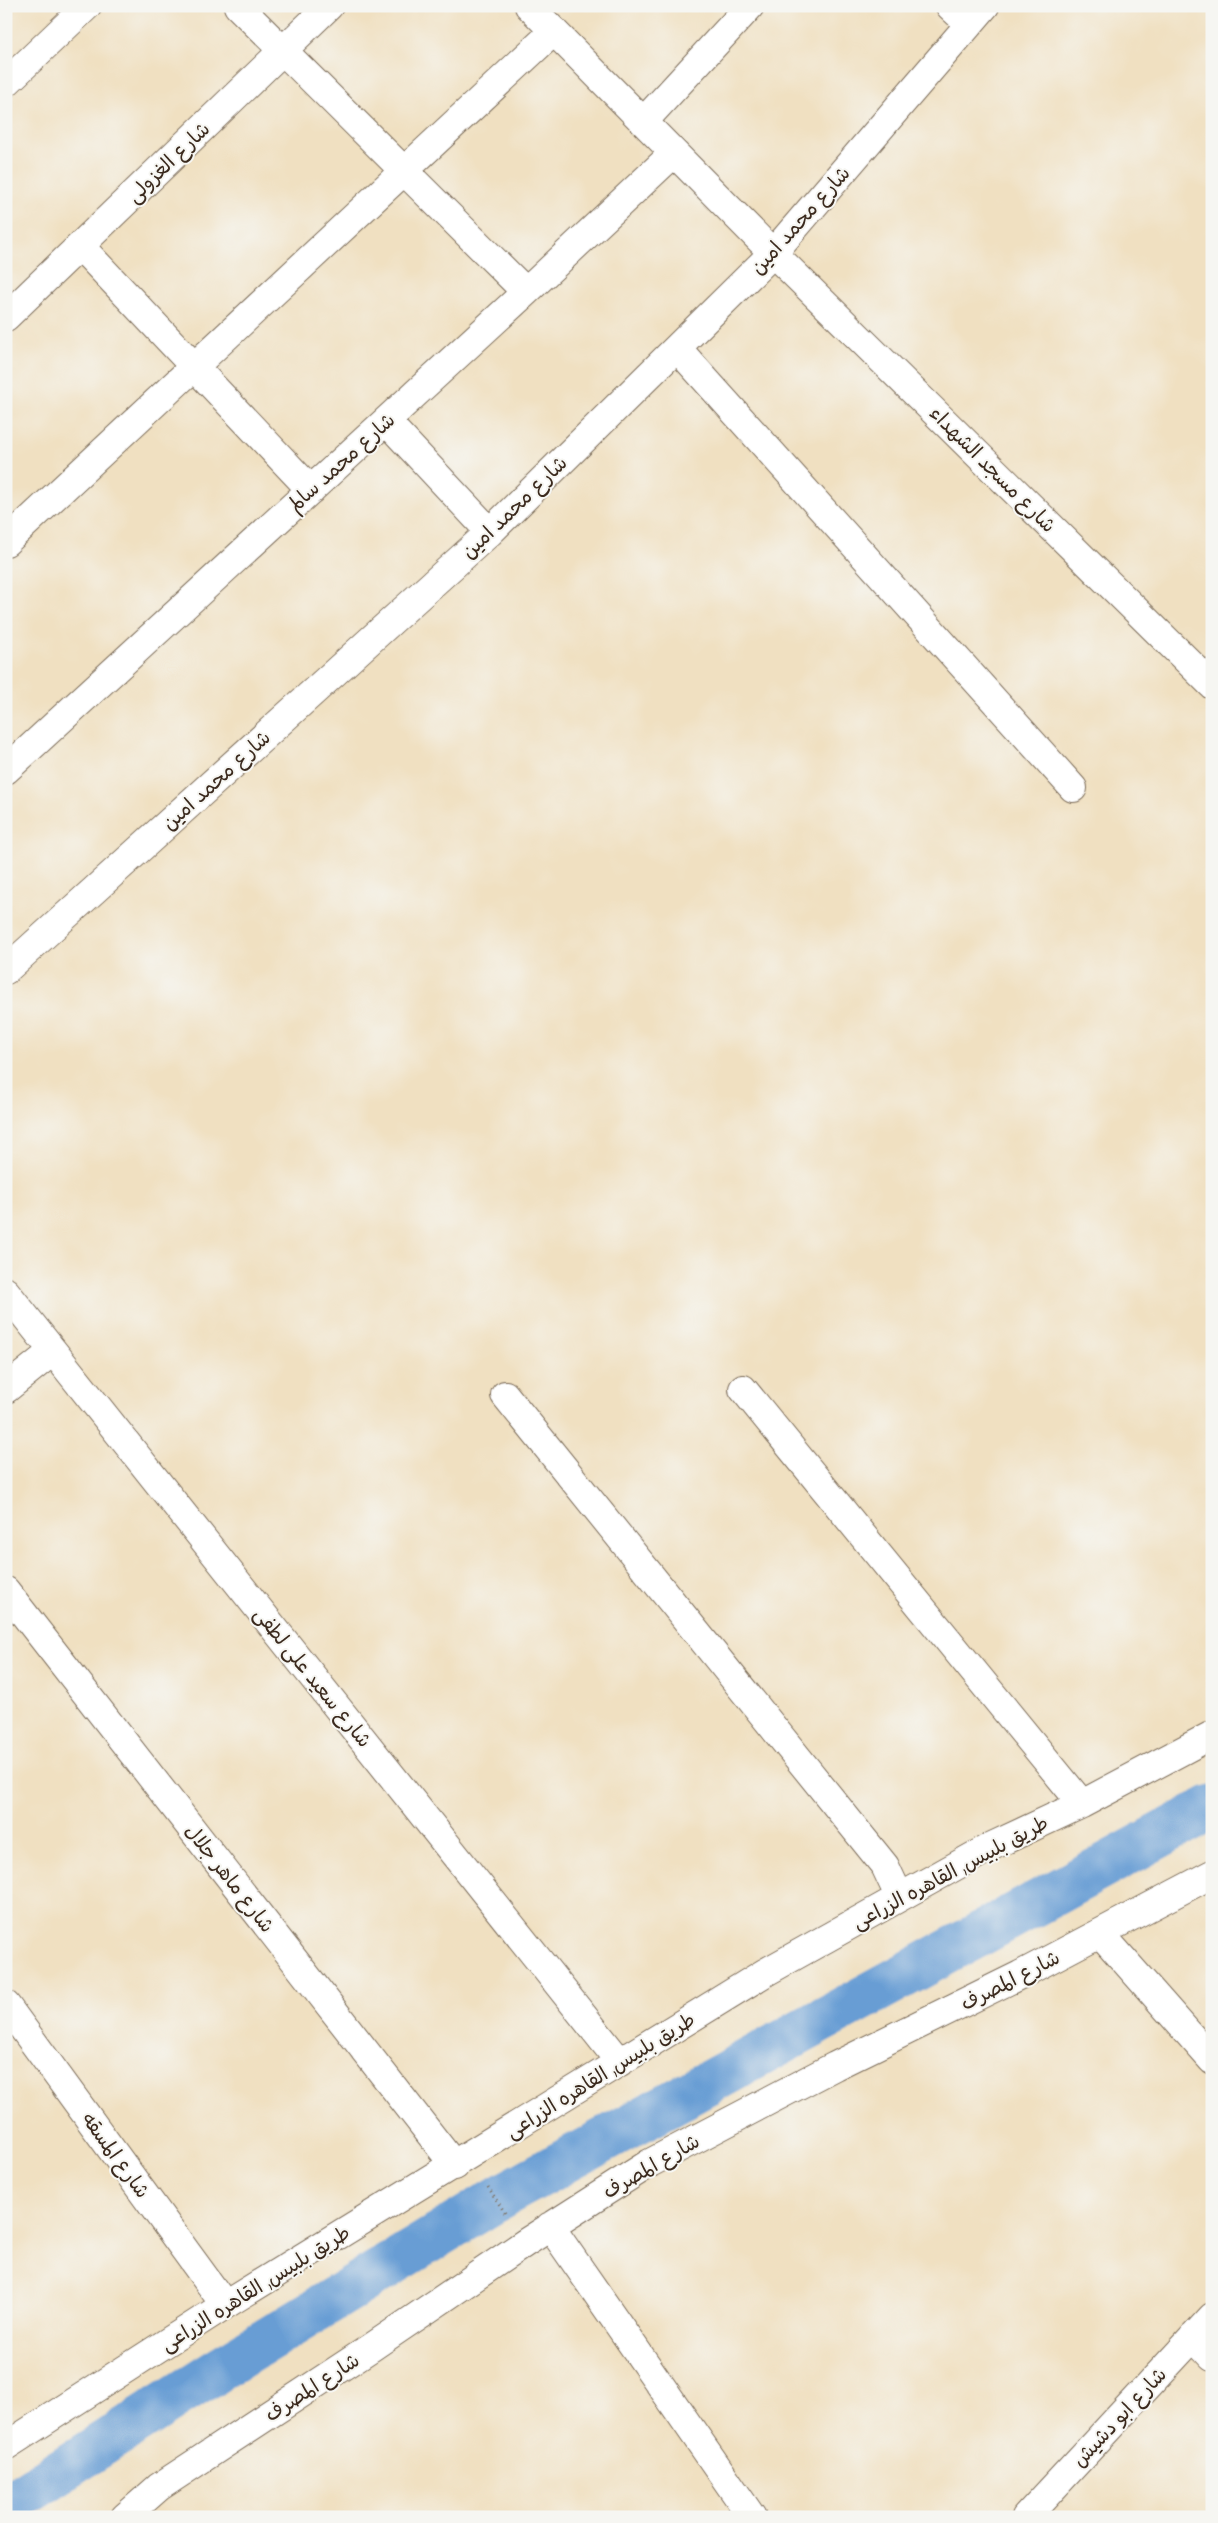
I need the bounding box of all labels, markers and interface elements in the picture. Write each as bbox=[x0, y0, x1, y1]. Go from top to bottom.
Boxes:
street label: شارع الغزولى bbox=[121, 116, 218, 211]
street label: شارع محمد امين bbox=[745, 161, 859, 282]
street label: شارع مسجد الشهداء bbox=[921, 401, 1061, 541]
street label: شارع محمد سالم bbox=[282, 408, 403, 520]
street label: شارع محمد امين bbox=[456, 451, 575, 567]
street label: شارع محمد امين bbox=[157, 725, 278, 839]
street label: شارع سعيد على لطفى bbox=[245, 1602, 377, 1755]
street label: طريق بلبيس, القاهره الزراعى bbox=[848, 1810, 1055, 1938]
street label: شارع ماهر جلال bbox=[176, 1819, 280, 1940]
street label: شارع المصرف bbox=[956, 1945, 1066, 2020]
street label: طريق بلبيس, القاهره الزراعى bbox=[501, 2007, 702, 2147]
street label: شارع المسقه bbox=[73, 2107, 155, 2205]
street label: شارع المصرف bbox=[598, 2129, 706, 2208]
street label: طريق بلبيس, القاهره الزراعى bbox=[156, 2220, 357, 2360]
street label: شارع المصرف bbox=[260, 2348, 366, 2431]
street label: شارع ابو دشيش bbox=[1067, 2362, 1175, 2475]

